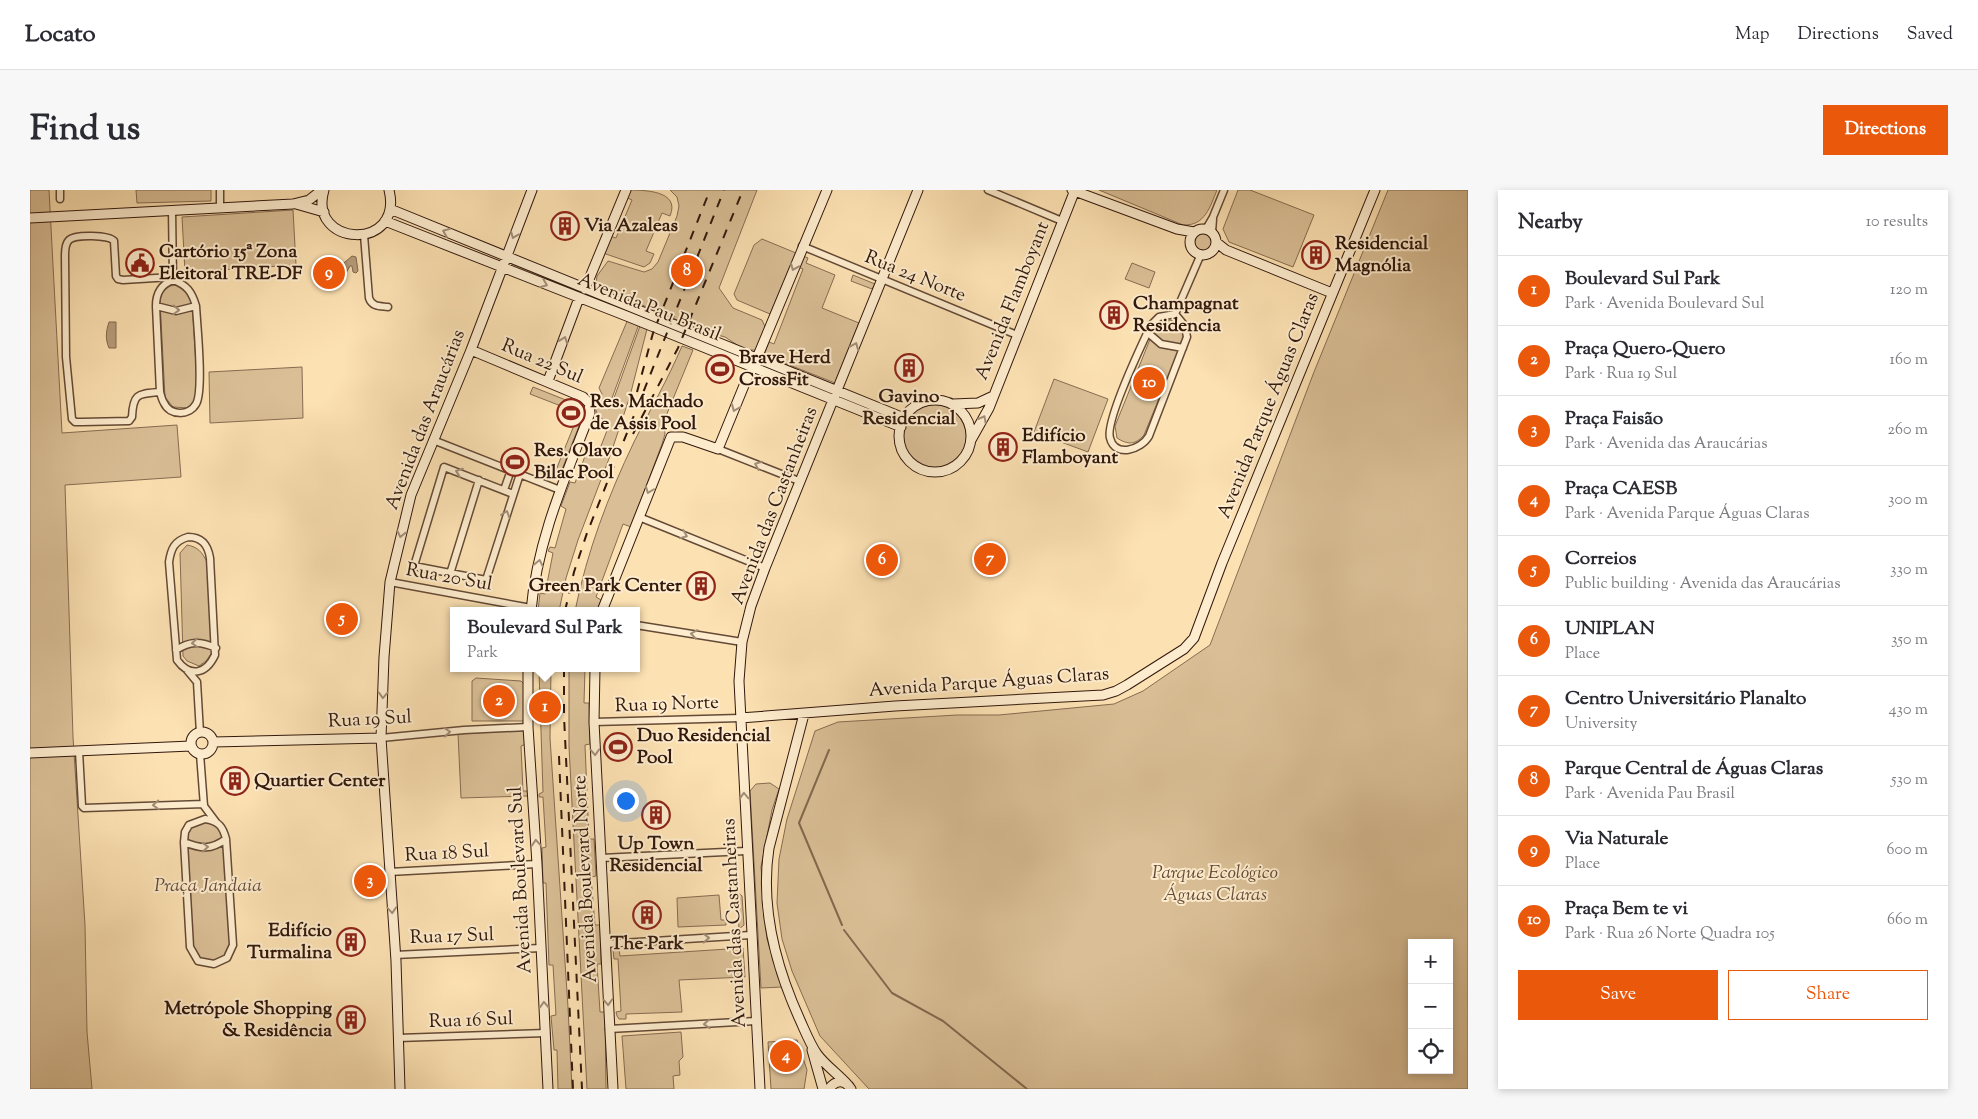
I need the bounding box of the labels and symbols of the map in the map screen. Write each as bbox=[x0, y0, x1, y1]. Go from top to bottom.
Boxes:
building icon: Via Azaleas bbox=[550, 211, 580, 241]
place label: Via Azaleas bbox=[584, 213, 679, 240]
street label: Avenida Flamboyant bbox=[969, 217, 1057, 384]
one-way arrow bbox=[442, 228, 451, 238]
one-way arrow bbox=[510, 230, 520, 239]
place label: Residencial Magnólia bbox=[1335, 231, 1429, 280]
place label: Cartório 15ª Zona Eleitoral TRE-DF bbox=[159, 239, 303, 288]
building icon: Residencial Magnólia bbox=[1301, 240, 1331, 270]
street label: Rua 24 Norte bbox=[860, 244, 970, 310]
public building icon: Cartório 15ª Zona Eleitoral TRE-DF bbox=[125, 248, 155, 278]
pin: 8 bbox=[671, 252, 703, 290]
pin: 9 bbox=[313, 254, 345, 292]
one-way arrow bbox=[789, 262, 800, 271]
street label: Avenida Pau Brasil bbox=[573, 267, 725, 349]
one-way arrow bbox=[539, 278, 548, 288]
street label: Avenida Parque Águas Claras bbox=[1211, 289, 1327, 523]
place label: Champagnat Residencia bbox=[1133, 291, 1239, 340]
building icon: Champagnat Residencia bbox=[1099, 300, 1129, 330]
one-way arrow bbox=[172, 305, 180, 315]
street label: Avenida das Araucárias bbox=[379, 326, 473, 514]
street label: Rua 22 Sul bbox=[497, 333, 587, 391]
one-way arrow bbox=[558, 336, 568, 344]
one-way arrow bbox=[850, 342, 860, 350]
place label: Brave Herd CrossFit bbox=[739, 345, 831, 394]
building icon: Gavino Residencial bbox=[894, 353, 924, 383]
sports icon: Brave Herd CrossFit bbox=[705, 354, 735, 384]
pin: 10 bbox=[1133, 364, 1165, 402]
place label: Gavino Residencial bbox=[862, 384, 956, 433]
place label: Res. Machado de Assis Pool bbox=[590, 389, 704, 438]
sports icon: Res. Machado de Assis Pool bbox=[556, 398, 586, 428]
street label: Avenida das Castanheiras bbox=[725, 403, 825, 609]
one-way arrow bbox=[731, 403, 741, 412]
one-way arrow bbox=[977, 415, 987, 424]
place label: Edifício Flamboyant bbox=[1022, 423, 1119, 472]
building icon: Edifício Flamboyant bbox=[988, 432, 1018, 462]
place label: Res. Olavo Bilac Pool bbox=[534, 438, 623, 487]
sports icon: Res. Olavo Bilac Pool bbox=[500, 447, 530, 477]
one-way arrow bbox=[755, 461, 763, 471]
one-way arrow bbox=[455, 468, 464, 478]
one-way arrow bbox=[645, 485, 655, 493]
one-way arrow bbox=[500, 510, 510, 518]
one-way arrow bbox=[679, 529, 688, 539]
one-way arrow bbox=[396, 530, 407, 539]
pin: 7 bbox=[974, 540, 1006, 578]
pin: 6 bbox=[866, 541, 898, 579]
street label: Rua 20 Sul bbox=[404, 557, 494, 599]
one-way arrow bbox=[533, 558, 543, 567]
building icon: Green Park Center bbox=[686, 571, 716, 601]
place label: Green Park Center bbox=[529, 573, 683, 600]
pin: 5 bbox=[326, 600, 358, 638]
one-way arrow bbox=[690, 629, 698, 640]
one-way arrow bbox=[191, 638, 199, 649]
street label: Avenida Parque Águas Claras bbox=[868, 661, 1110, 705]
pin: 2 bbox=[483, 682, 515, 720]
pin: 1 bbox=[529, 688, 561, 726]
street label: Rua 19 Norte bbox=[614, 690, 720, 720]
one-way arrow bbox=[378, 692, 388, 700]
street label: Rua 19 Sul bbox=[327, 704, 413, 736]
place label: Duo Residencial Pool bbox=[637, 723, 771, 772]
one-way arrow bbox=[443, 727, 451, 738]
sports icon: Duo Residencial Pool bbox=[603, 732, 633, 762]
one-way arrow bbox=[590, 748, 601, 756]
building icon: Quartier Center bbox=[220, 766, 250, 796]
place label: Quartier Center bbox=[254, 768, 386, 795]
street label: Avenida Boulevard Norte bbox=[567, 774, 605, 983]
street label: Avenida Boulevard Sul bbox=[503, 786, 539, 974]
your location bbox=[613, 788, 639, 814]
one-way arrow bbox=[739, 791, 749, 799]
one-way arrow bbox=[151, 799, 159, 810]
building icon: Up Town Residencial bbox=[641, 800, 671, 830]
street label: Avenida das Castanheiras bbox=[716, 817, 754, 1029]
place label: Up Town Residencial bbox=[609, 831, 703, 880]
street label: Rua 18 Sul bbox=[404, 838, 490, 870]
one-way arrow bbox=[531, 839, 542, 847]
one-way arrow bbox=[202, 841, 210, 852]
park label: Parque Ecológico Águas Claras bbox=[1152, 860, 1278, 909]
pin: 3 bbox=[354, 862, 386, 900]
park label: Praça Jandaia bbox=[154, 873, 262, 900]
building icon: The Park bbox=[632, 900, 662, 930]
one-way arrow bbox=[386, 906, 397, 914]
place label: Edifício Turmalina bbox=[247, 918, 333, 967]
street label: Rua 17 Sul bbox=[409, 922, 495, 952]
building icon: Edifício Turmalina bbox=[336, 927, 366, 957]
place label: The Park bbox=[610, 931, 684, 958]
one-way arrow bbox=[703, 933, 711, 944]
place label: Metrópole Shopping & Residência bbox=[164, 996, 333, 1045]
one-way arrow bbox=[603, 998, 613, 1006]
one-way arrow bbox=[539, 1001, 550, 1009]
building icon: Metrópole Shopping & Residência bbox=[336, 1005, 366, 1035]
street label: Rua 16 Sul bbox=[428, 1006, 514, 1036]
one-way arrow bbox=[703, 1018, 711, 1029]
pin: 4 bbox=[770, 1037, 802, 1075]

